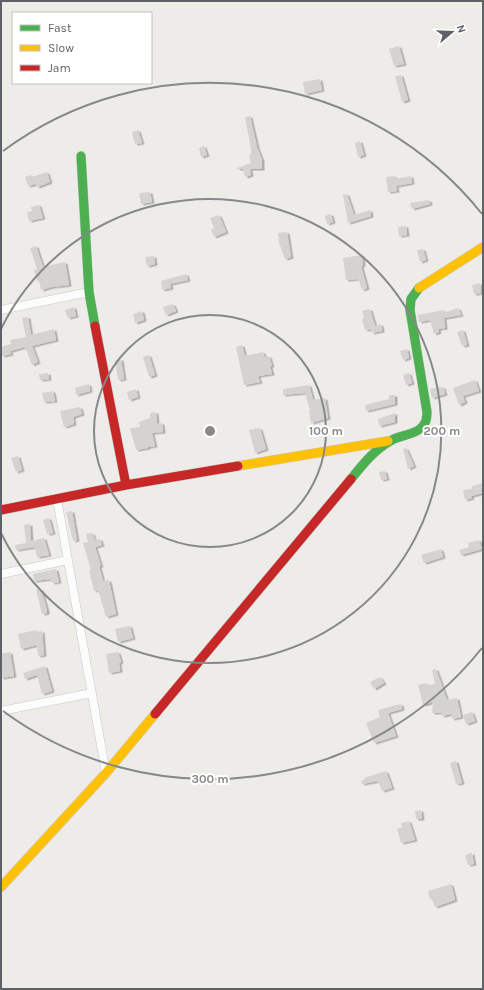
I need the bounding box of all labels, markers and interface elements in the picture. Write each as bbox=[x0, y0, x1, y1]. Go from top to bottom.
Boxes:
legend bbox=[12, 12, 152, 84]
north arrow bbox=[432, 12, 472, 52]
text: Fast bbox=[48, 21, 72, 35]
text: N bbox=[454, 23, 468, 35]
text: Slow bbox=[48, 41, 74, 55]
text: Jam bbox=[48, 61, 71, 75]
centre of rings bbox=[203, 424, 217, 438]
text: 100 m bbox=[309, 424, 343, 438]
text: 200 m bbox=[424, 424, 460, 438]
text: 300 m bbox=[191, 772, 229, 786]

